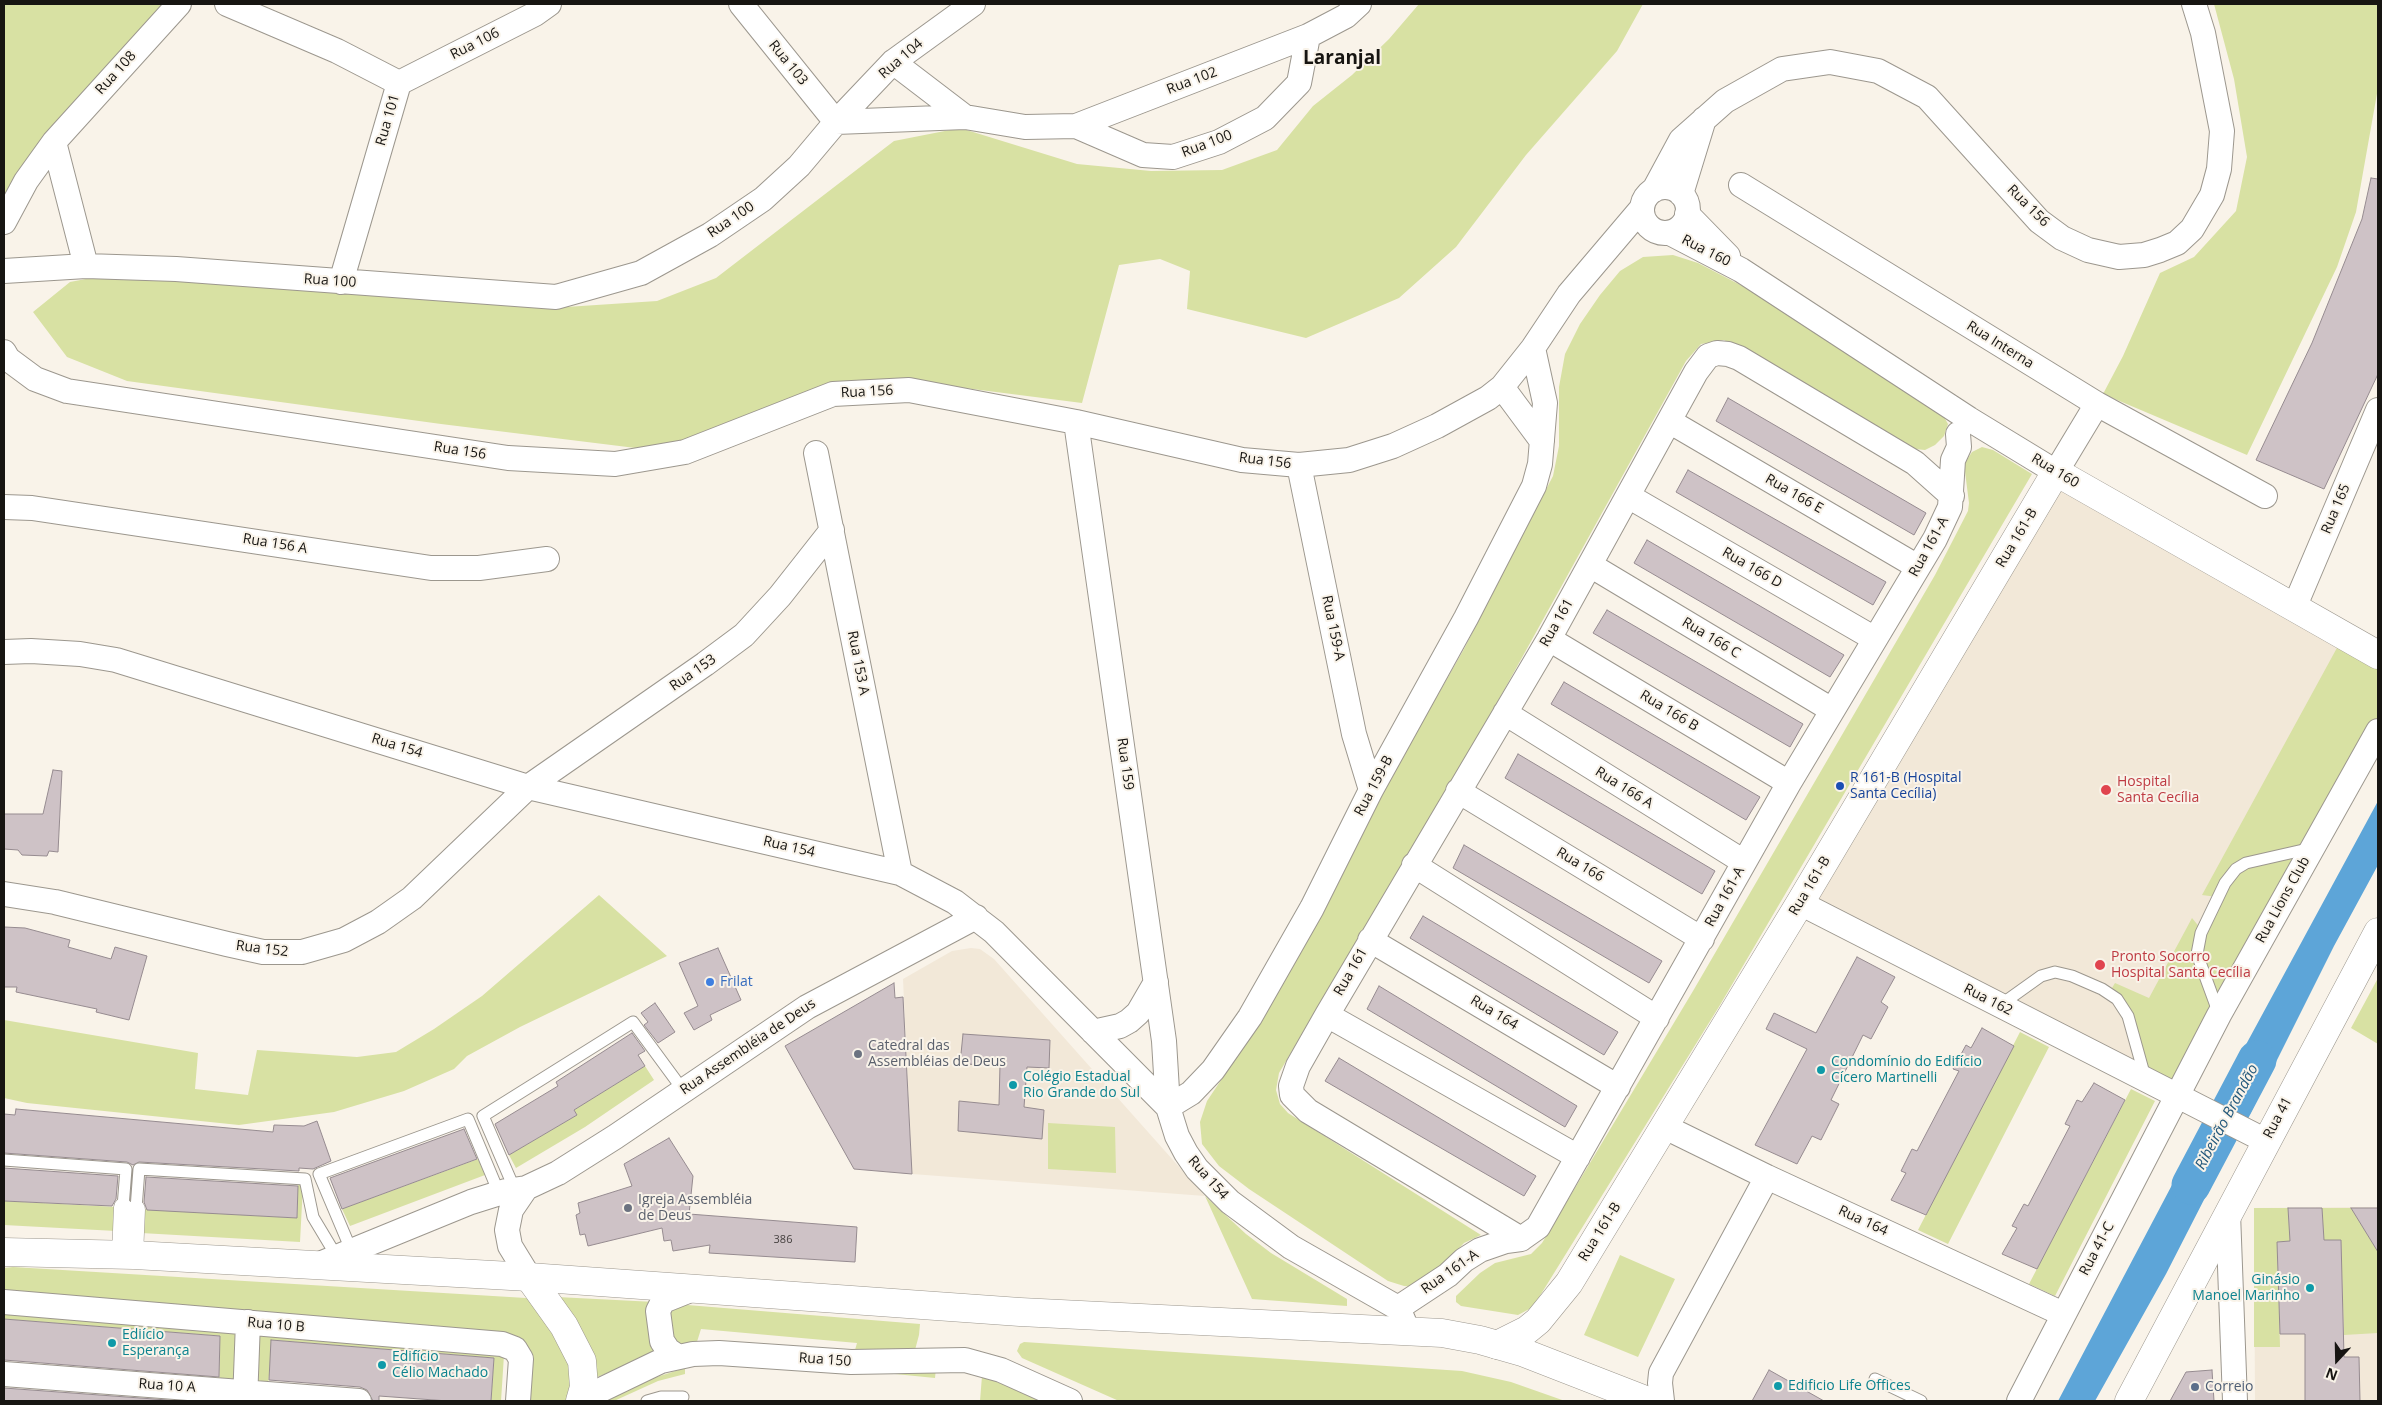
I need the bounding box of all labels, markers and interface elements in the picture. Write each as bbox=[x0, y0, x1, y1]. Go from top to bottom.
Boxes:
street label: Rua 106 bbox=[448, 25, 502, 63]
street label: Rua 104 bbox=[876, 35, 926, 83]
street label: Rua 103 bbox=[765, 37, 811, 89]
street label: Rua 108 bbox=[92, 48, 140, 98]
district label: Laranjal bbox=[1303, 48, 1381, 70]
street label: Rua 102 bbox=[1164, 64, 1220, 98]
street label: Rua 101 bbox=[373, 92, 403, 148]
street label: Rua 100 bbox=[1179, 127, 1235, 161]
street label: Rua 156 bbox=[2003, 181, 2053, 231]
street label: Rua 100 bbox=[704, 198, 758, 242]
street label: Rua 160 bbox=[1679, 232, 1733, 270]
street label: Rua 100 bbox=[303, 271, 357, 291]
street label: Rua Interna bbox=[1963, 318, 2037, 372]
street label: Rua 156 bbox=[840, 382, 894, 402]
street label: Rua 156 bbox=[433, 439, 487, 463]
street label: Rua 156 bbox=[1238, 449, 1292, 473]
street label: Rua 160 bbox=[2028, 450, 2082, 492]
street label: Rua 166 E bbox=[1762, 471, 1826, 517]
street label: Rua 165 bbox=[2318, 481, 2354, 537]
street label: Rua 161-B bbox=[1993, 505, 2041, 571]
street label: Rua 161-A bbox=[1906, 514, 1952, 580]
street label: Rua 156 A bbox=[242, 531, 308, 557]
street label: Rua 166 D bbox=[1719, 544, 1785, 592]
street label: Rua 159-A bbox=[1318, 594, 1348, 662]
street label: Rua 161 bbox=[1537, 596, 1577, 650]
street label: Rua 166 C bbox=[1679, 614, 1743, 662]
street label: Rua 153 A bbox=[844, 629, 872, 697]
street label: Rua 153 bbox=[667, 651, 719, 695]
street label: Rua 166 B bbox=[1637, 687, 1701, 735]
street label: Rua 154 bbox=[369, 730, 425, 762]
street label: Rua 159 bbox=[1113, 737, 1137, 791]
street label: Rua 159-B bbox=[1351, 753, 1397, 819]
street label: Rua 166 A bbox=[1592, 764, 1656, 812]
place label: R 161-B (Hospital Santa Cecília) bbox=[1850, 770, 1961, 802]
place label: Hospital Santa Cecília bbox=[2117, 774, 2199, 806]
marker: R 161-B (Hospital Santa Cecília) bbox=[1834, 780, 1846, 792]
marker: Hospital Santa Cecília bbox=[2099, 783, 2113, 797]
street label: Rua 154 bbox=[761, 833, 817, 861]
street label: Rua 166 bbox=[1553, 844, 1607, 886]
street label: Rua 161-B bbox=[1786, 853, 1834, 919]
street label: Rua Lions Club bbox=[2252, 854, 2314, 946]
street label: Rua 161-A bbox=[1702, 864, 1748, 930]
street label: Rua 152 bbox=[235, 937, 289, 961]
street label: Rua 161 bbox=[1331, 945, 1371, 999]
place label: Pronto Socorro Hospital Santa Cecília bbox=[2111, 949, 2251, 982]
marker: Pronto Socorro Hospital Santa Cecília bbox=[2093, 958, 2107, 972]
place label: Frilat bbox=[720, 974, 753, 990]
marker: Frilat bbox=[704, 976, 716, 988]
street label: Rua 162 bbox=[1961, 981, 2015, 1019]
street label: Rua 164 bbox=[1467, 992, 1521, 1034]
street label: Rua Assembléia de Deus bbox=[677, 995, 819, 1099]
place label: Catedral das Assembléias de Deus bbox=[868, 1038, 1006, 1070]
marker: Catedral das Assembléias de Deus bbox=[852, 1048, 864, 1060]
place label: Condomínio do Edifício Cícero Martinelli bbox=[1831, 1054, 1982, 1086]
water label: Ribeirão Brandão bbox=[2192, 1061, 2262, 1173]
marker: Condomínio do Edifício Cícero Martinelli bbox=[1815, 1064, 1827, 1076]
place label: Colégio Estadual Rio Grande do Sul bbox=[1023, 1069, 1140, 1102]
marker: Colégio Estadual Rio Grande do Sul bbox=[1007, 1079, 1019, 1091]
street label: Rua 41 bbox=[2260, 1094, 2296, 1142]
street label: Rua 154 bbox=[1184, 1153, 1232, 1203]
place label: Igreja Assembléia de Deus bbox=[638, 1192, 752, 1224]
street label: Rua 161-B bbox=[1575, 1199, 1625, 1265]
marker: Igreja Assembléia de Deus bbox=[622, 1202, 634, 1214]
street label: Rua 164 bbox=[1836, 1202, 1890, 1240]
street label: Rua 41-C bbox=[2076, 1219, 2118, 1279]
house number: 386 bbox=[774, 1233, 792, 1247]
street label: Rua 161-A bbox=[1418, 1246, 1482, 1298]
place label: Ginásio Manoel Marinho bbox=[2192, 1272, 2300, 1304]
marker: Ginásio Manoel Marinho bbox=[2304, 1282, 2316, 1294]
street label: Rua 10 B bbox=[247, 1314, 305, 1336]
place label: Ediício Esperança bbox=[122, 1327, 189, 1360]
north arrow bbox=[2312, 1335, 2362, 1385]
marker: Ediício Esperança bbox=[106, 1337, 118, 1349]
place label: Edifício Célio Machado bbox=[392, 1349, 488, 1381]
street label: Rua 150 bbox=[798, 1350, 852, 1370]
marker: Edifício Célio Machado bbox=[376, 1359, 388, 1371]
text: N bbox=[2323, 1364, 2340, 1385]
street label: Rua 10 A bbox=[138, 1376, 196, 1396]
place label: Edificio Life Offices bbox=[1788, 1378, 1911, 1394]
place label: Correio bbox=[2205, 1379, 2254, 1395]
marker: Edificio Life Offices bbox=[1772, 1380, 1784, 1392]
marker: Correio bbox=[2189, 1381, 2201, 1393]

